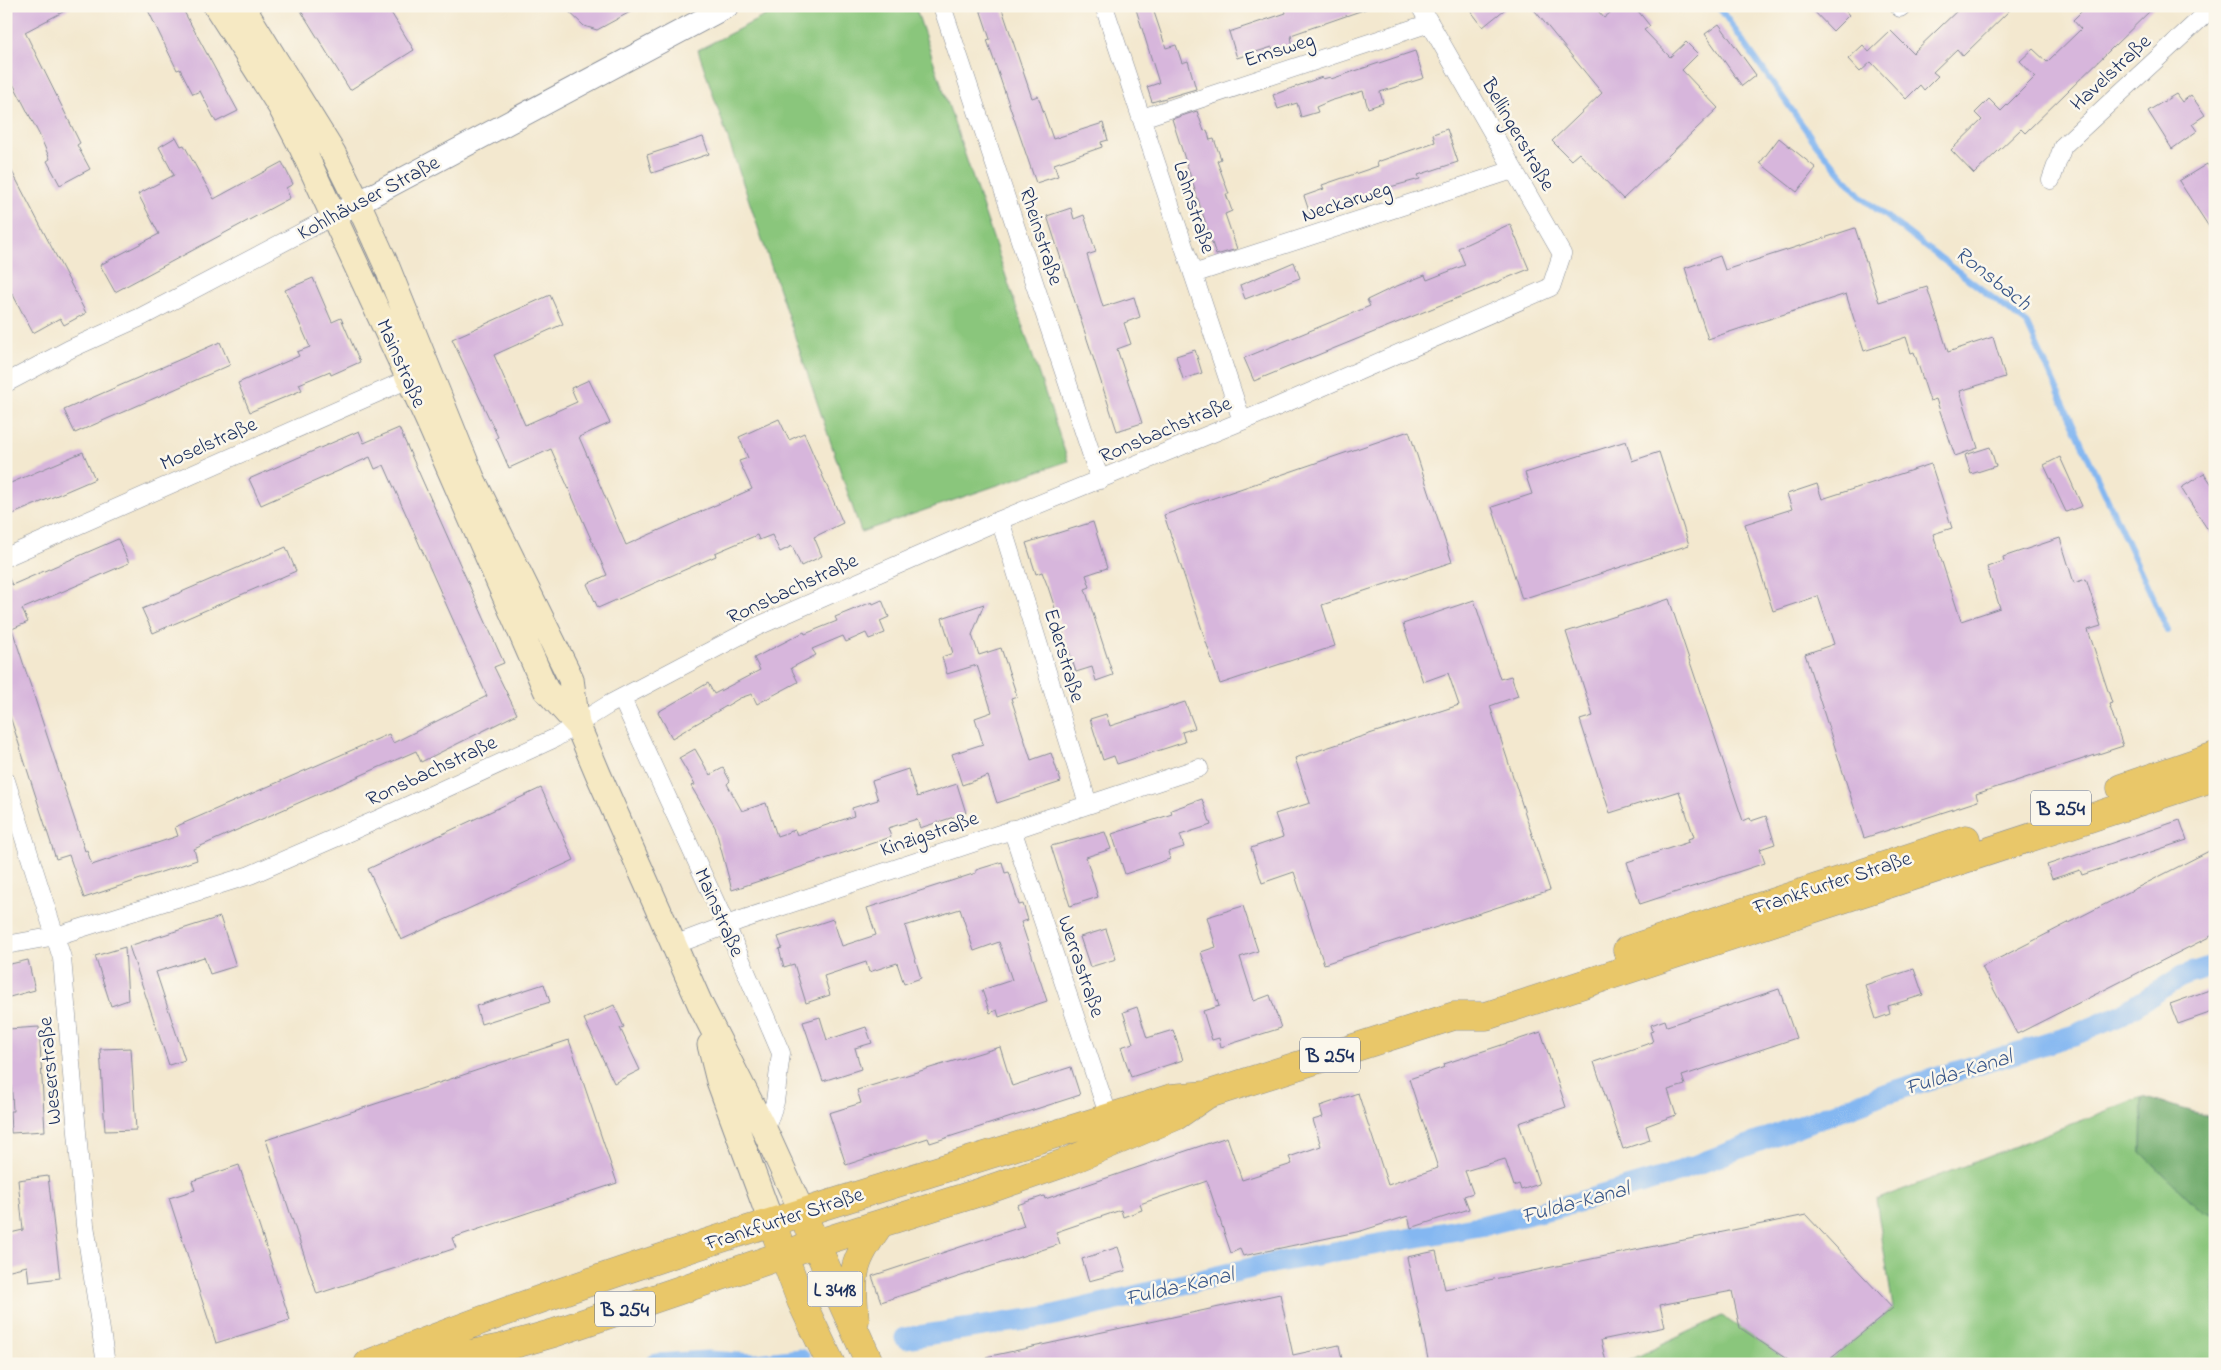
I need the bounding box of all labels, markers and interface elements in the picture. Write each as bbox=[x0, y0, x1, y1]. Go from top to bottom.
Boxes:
street label: Emsweg bbox=[1241, 25, 1319, 78]
street label: Havelstraße bbox=[2064, 28, 2159, 119]
street label: Bellingerstraße bbox=[1471, 72, 1562, 199]
street label: Kohlhäuser Straße bbox=[293, 148, 446, 249]
street label: Lahnstraße bbox=[1164, 158, 1222, 258]
street label: Neckarweg bbox=[1298, 174, 1396, 233]
street label: Rheinstraße bbox=[1010, 184, 1070, 290]
water label: Ronsbach bbox=[1947, 239, 2038, 320]
street label: Mainstraße bbox=[367, 315, 433, 413]
street label: Ronsbachstraße bbox=[1095, 389, 1237, 472]
street label: Moselstraße bbox=[156, 410, 263, 480]
street label: Ronsbachstraße bbox=[722, 546, 864, 633]
street label: Ederstraße bbox=[1035, 605, 1092, 707]
street label: Ronsbachstraße bbox=[361, 728, 503, 815]
road number: B 254 bbox=[2031, 790, 2091, 826]
street label: Kinzigstraße bbox=[876, 804, 984, 868]
street label: Frankfurter Straße bbox=[1749, 844, 1916, 924]
street label: Mainstraße bbox=[685, 864, 751, 962]
street label: Werrastraße bbox=[1049, 912, 1112, 1022]
street label: Weserstraße bbox=[31, 1015, 71, 1126]
road number: B 254 bbox=[1300, 1038, 1360, 1072]
water label: Fulda-Kanal bbox=[1901, 1042, 2019, 1105]
water label: Fulda-Kanal bbox=[1518, 1174, 1635, 1234]
street label: Frankfurter Straße bbox=[701, 1180, 868, 1260]
water label: Fulda-Kanal bbox=[1122, 1259, 1239, 1316]
road number: L 3418 bbox=[808, 1272, 862, 1306]
road number: B 254 bbox=[595, 1292, 655, 1326]

